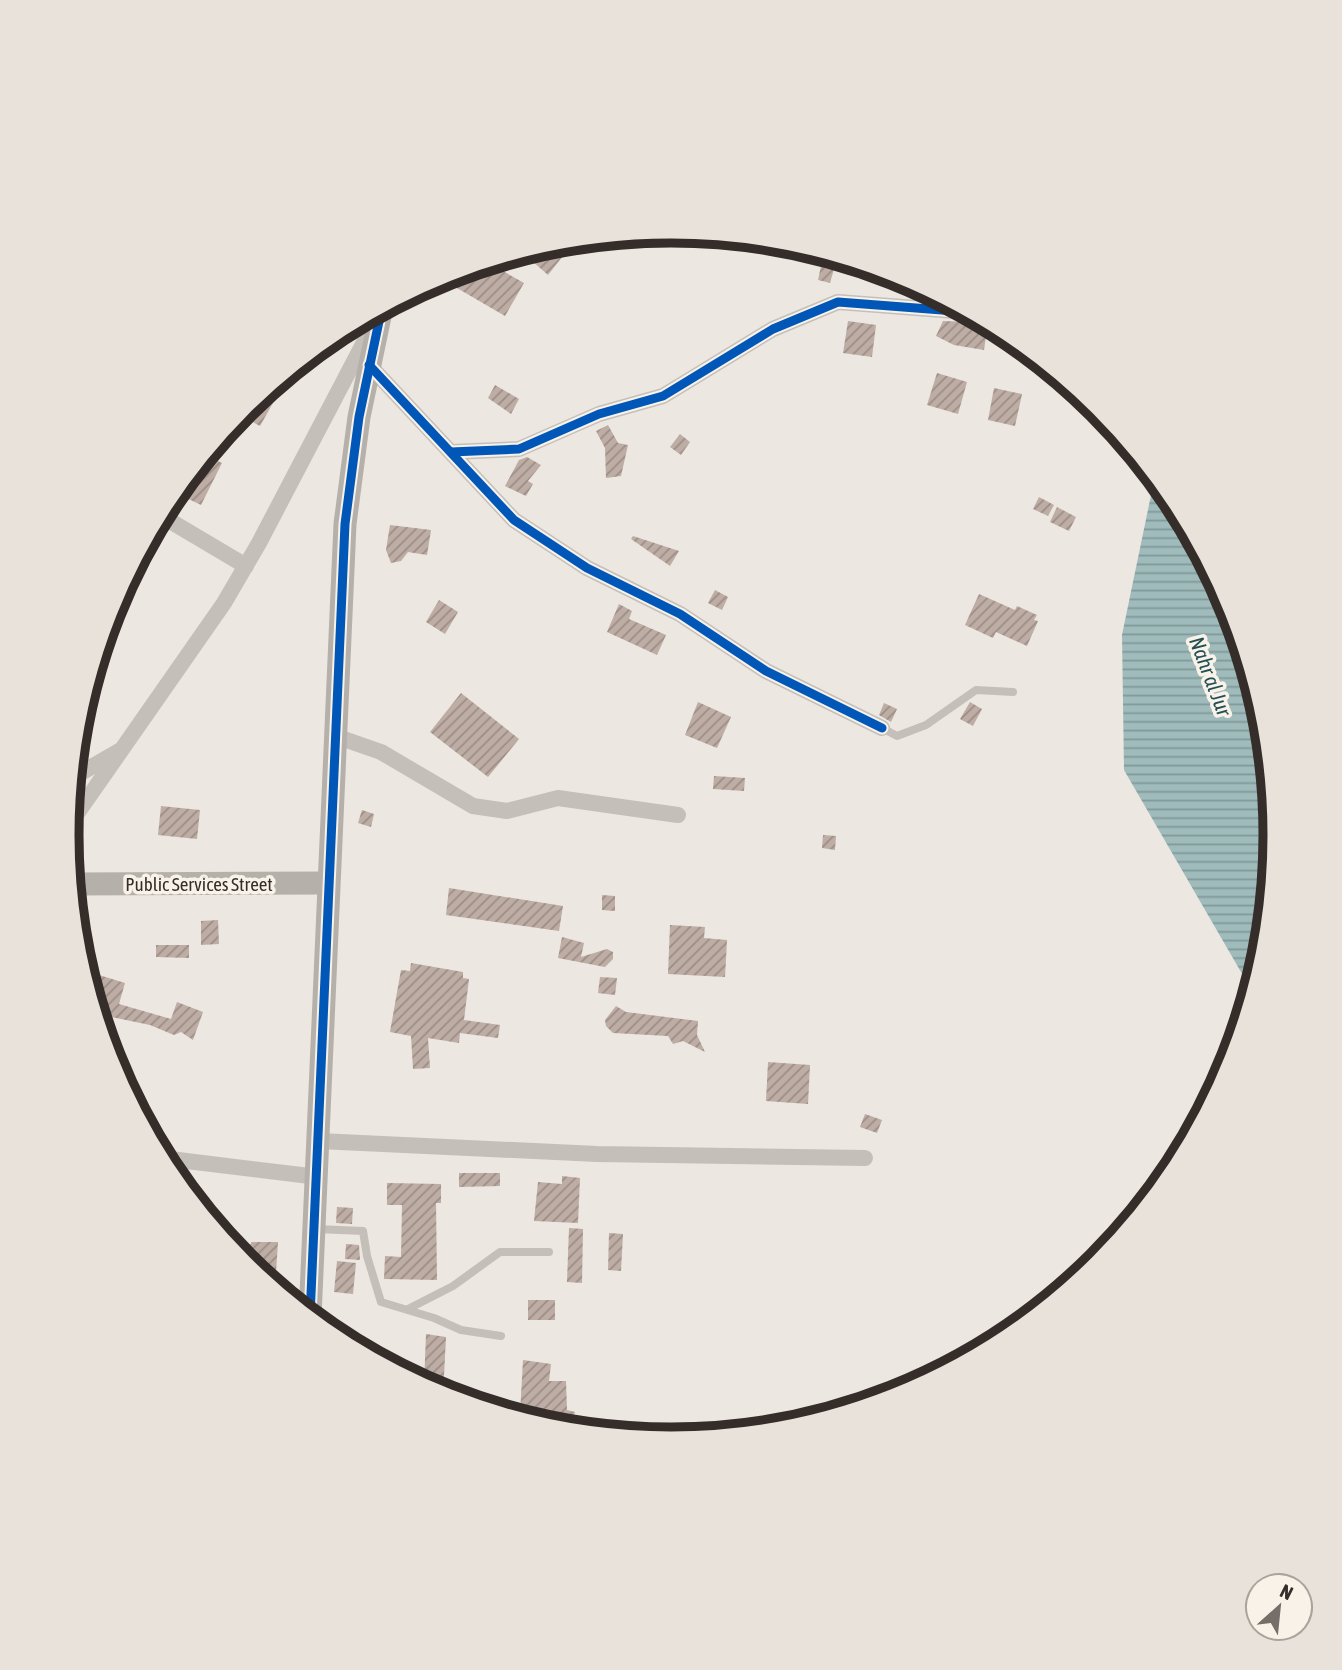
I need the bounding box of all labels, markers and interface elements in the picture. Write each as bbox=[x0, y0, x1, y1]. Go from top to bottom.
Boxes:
water label: Nahr al Jur bbox=[1185, 633, 1237, 720]
street label: Public Services Street bbox=[125, 873, 273, 895]
north arrow bbox=[1244, 1572, 1314, 1642]
text: N bbox=[1277, 1580, 1297, 1604]

